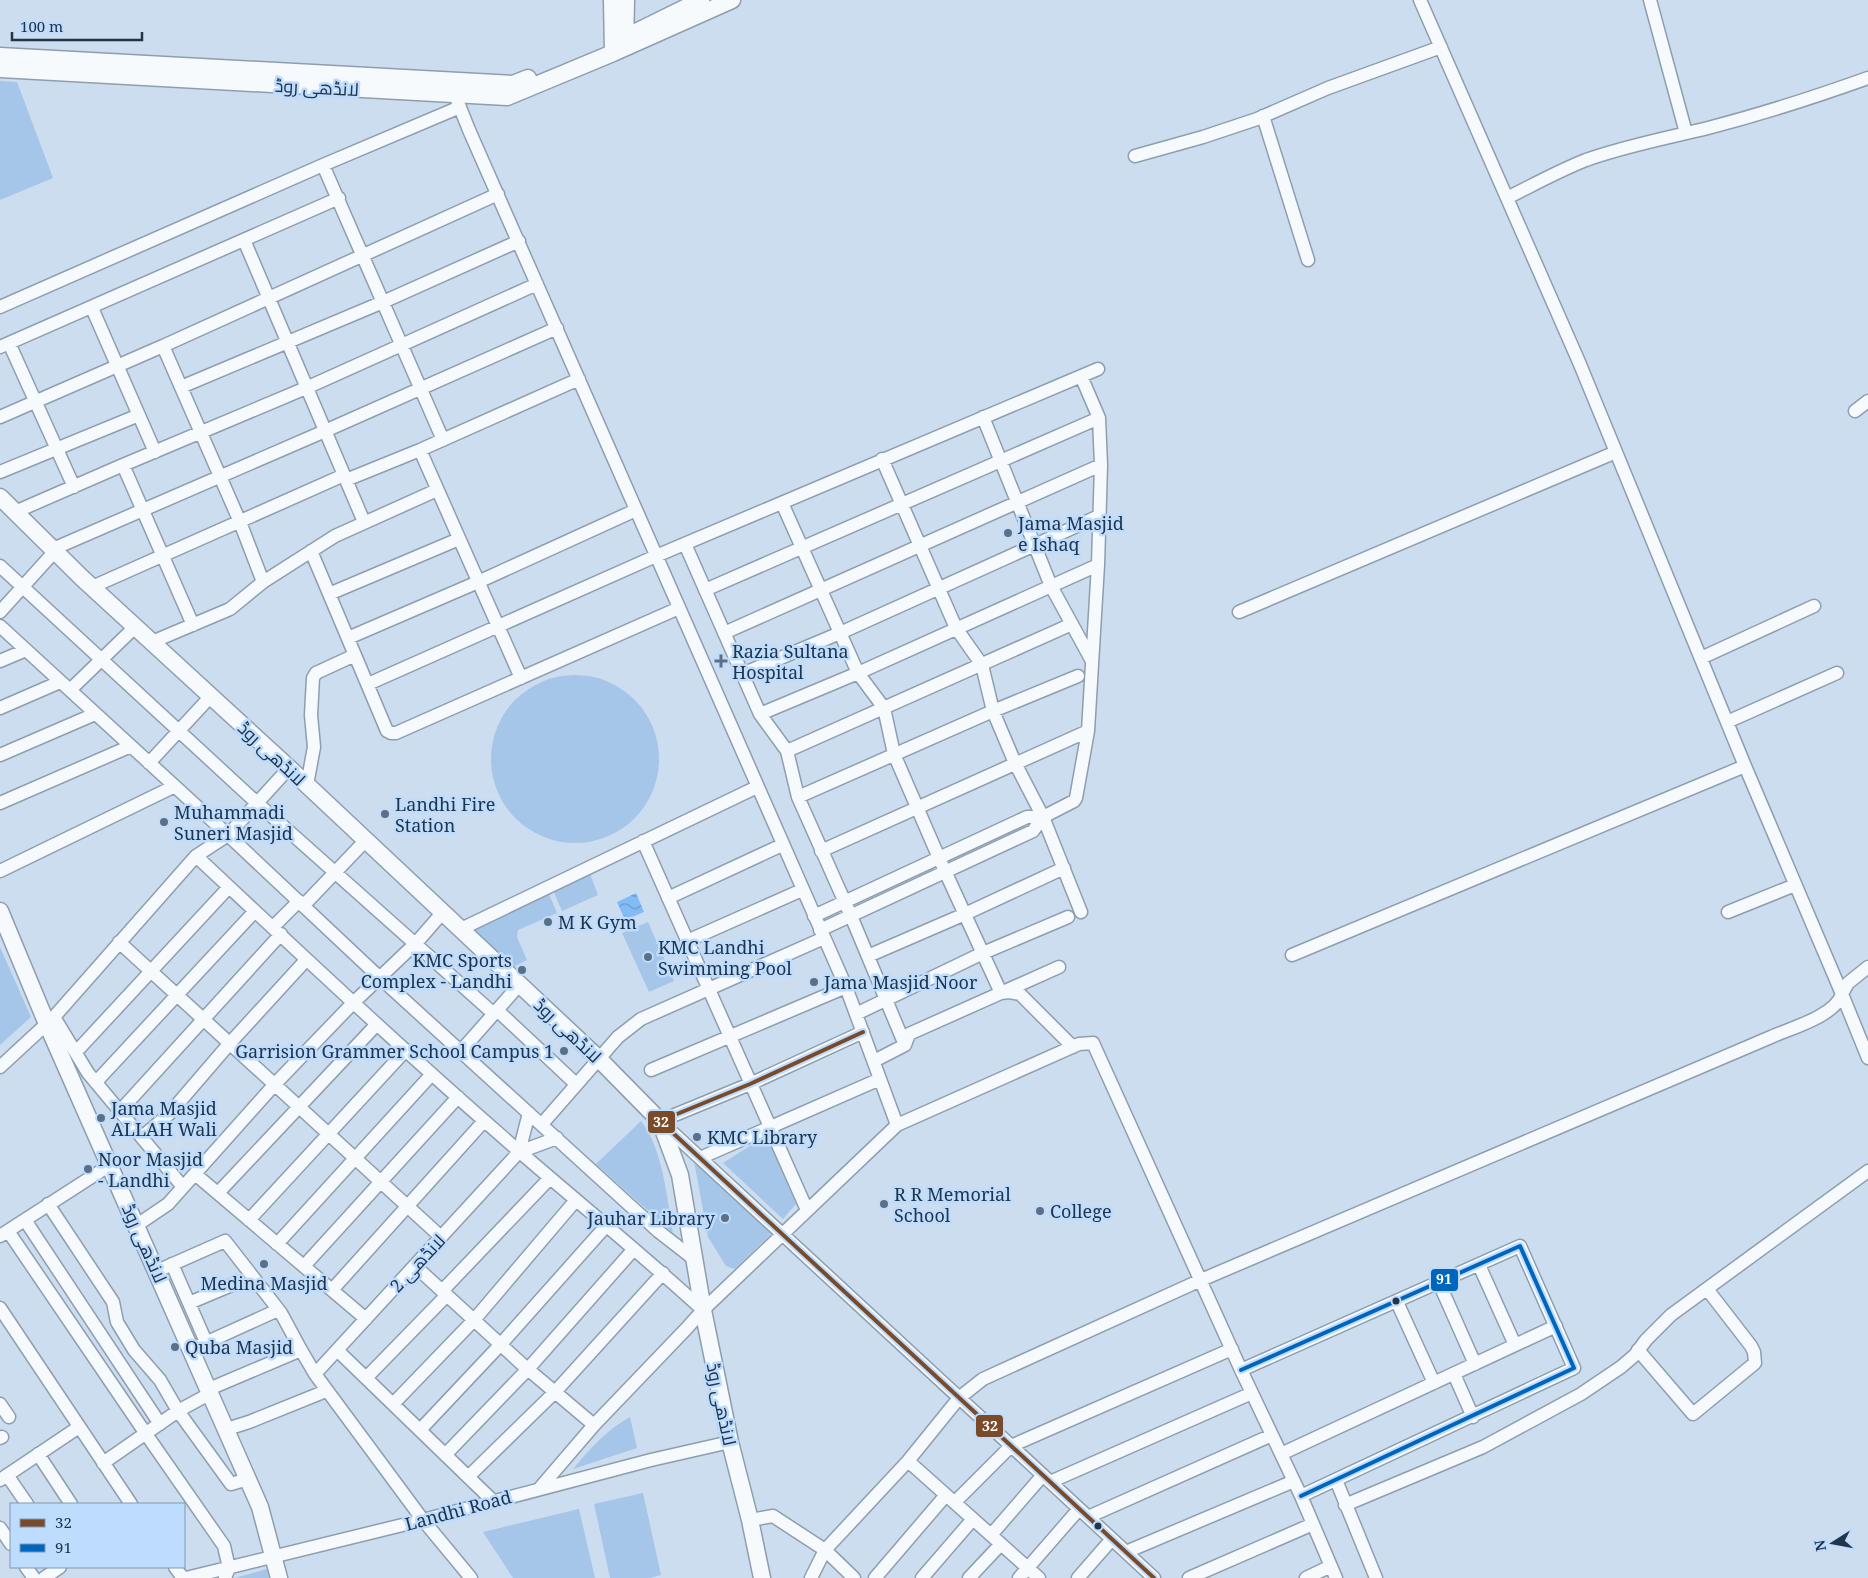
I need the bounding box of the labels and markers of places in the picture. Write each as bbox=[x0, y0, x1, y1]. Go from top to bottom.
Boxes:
place label: Jama Masjid e Ishaq bbox=[1017, 511, 1124, 556]
marker: Jama Masjid e Ishaq bbox=[1002, 527, 1014, 539]
place label: Razia Sultana Hospital bbox=[732, 639, 849, 684]
marker: Razia Sultana Hospital bbox=[714, 654, 728, 668]
place label: Landhi Fire Station bbox=[395, 792, 495, 837]
place label: Muhammadi Suneri Masjid bbox=[174, 800, 293, 845]
marker: Landhi Fire Station bbox=[379, 808, 391, 820]
marker: Muhammadi Suneri Masjid bbox=[158, 816, 170, 828]
place label: M K Gym bbox=[558, 910, 637, 934]
marker: M K Gym bbox=[542, 916, 554, 928]
place label: KMC Landhi Swimming Pool bbox=[658, 935, 792, 980]
place label: KMC Sports Complex - Landhi bbox=[361, 948, 512, 993]
marker: KMC Landhi Swimming Pool bbox=[642, 951, 654, 963]
marker: KMC Sports Complex - Landhi bbox=[516, 964, 528, 976]
place label: Jama Masjid Noor bbox=[823, 970, 978, 994]
marker: Jama Masjid Noor bbox=[808, 976, 820, 988]
place label: Garrision Grammer School Campus 1 bbox=[235, 1039, 554, 1063]
marker: Garrision Grammer School Campus 1 bbox=[558, 1045, 570, 1057]
place label: Jama Masjid ALLAH Wali bbox=[110, 1096, 217, 1141]
marker: Jama Masjid ALLAH Wali bbox=[95, 1112, 107, 1124]
place label: KMC Library bbox=[707, 1125, 818, 1149]
marker: KMC Library bbox=[691, 1131, 703, 1143]
place label: Noor Masjid - Landhi bbox=[98, 1147, 203, 1192]
marker: Noor Masjid - Landhi bbox=[82, 1163, 94, 1175]
place label: R R Memorial School bbox=[894, 1182, 1011, 1227]
marker: R R Memorial School bbox=[878, 1198, 890, 1210]
place label: College bbox=[1050, 1199, 1112, 1223]
marker: College bbox=[1034, 1205, 1046, 1217]
place label: Jauhar Library bbox=[586, 1206, 716, 1230]
marker: Jauhar Library bbox=[719, 1212, 731, 1224]
marker: Medina Masjid bbox=[258, 1258, 270, 1270]
place label: Medina Masjid bbox=[200, 1271, 328, 1295]
unlabelled marker bbox=[1391, 1296, 1401, 1306]
place label: Quba Masjid bbox=[185, 1335, 293, 1359]
marker: Quba Masjid bbox=[169, 1341, 181, 1353]
unlabelled marker bbox=[1093, 1521, 1103, 1531]

